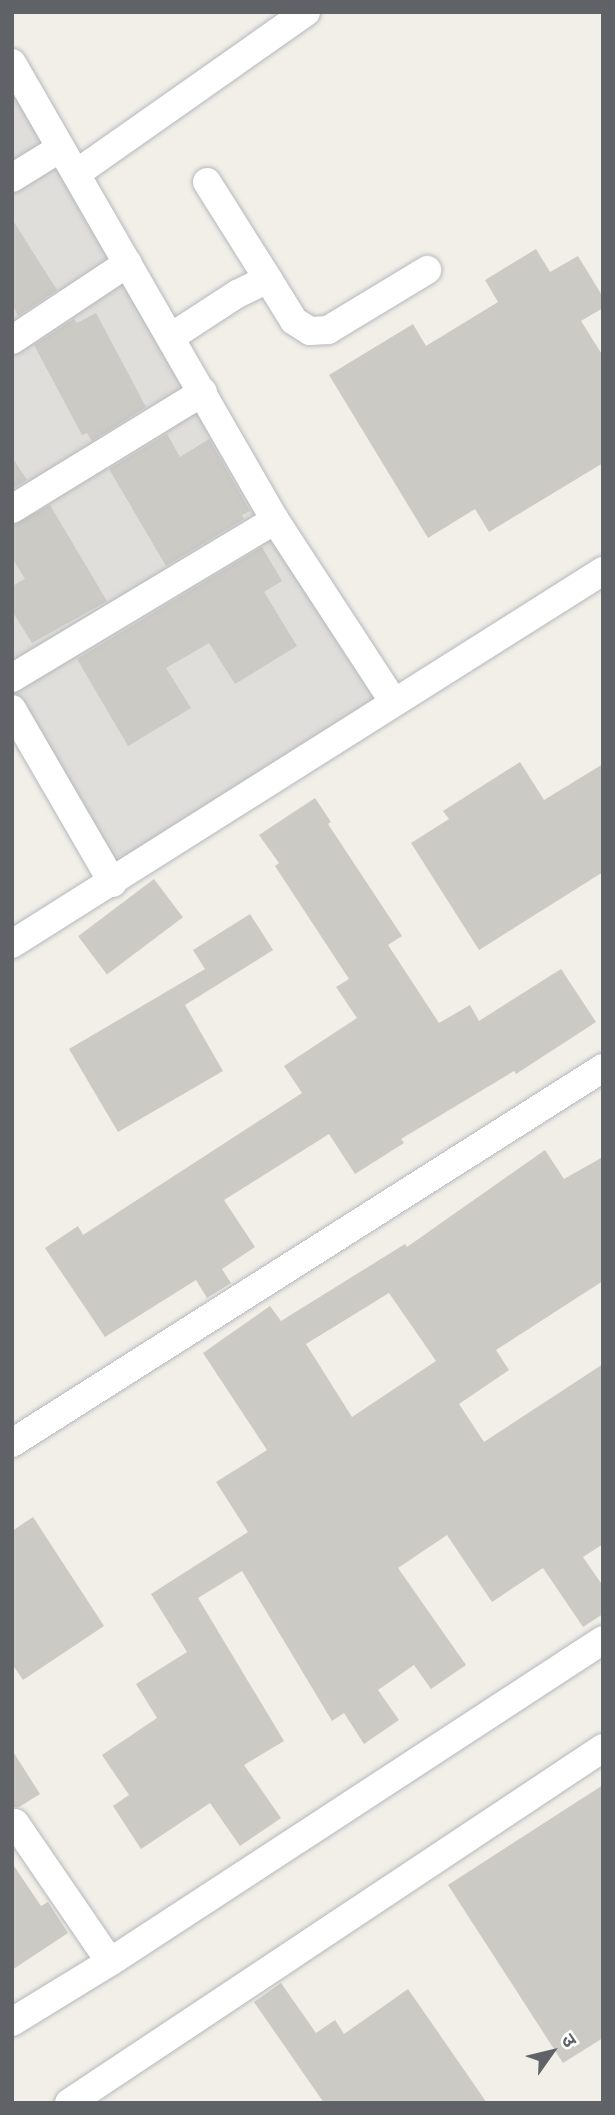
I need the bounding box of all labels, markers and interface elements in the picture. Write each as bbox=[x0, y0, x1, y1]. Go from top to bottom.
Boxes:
north arrow bbox=[517, 2017, 587, 2087]
text: उ bbox=[557, 2029, 582, 2051]

